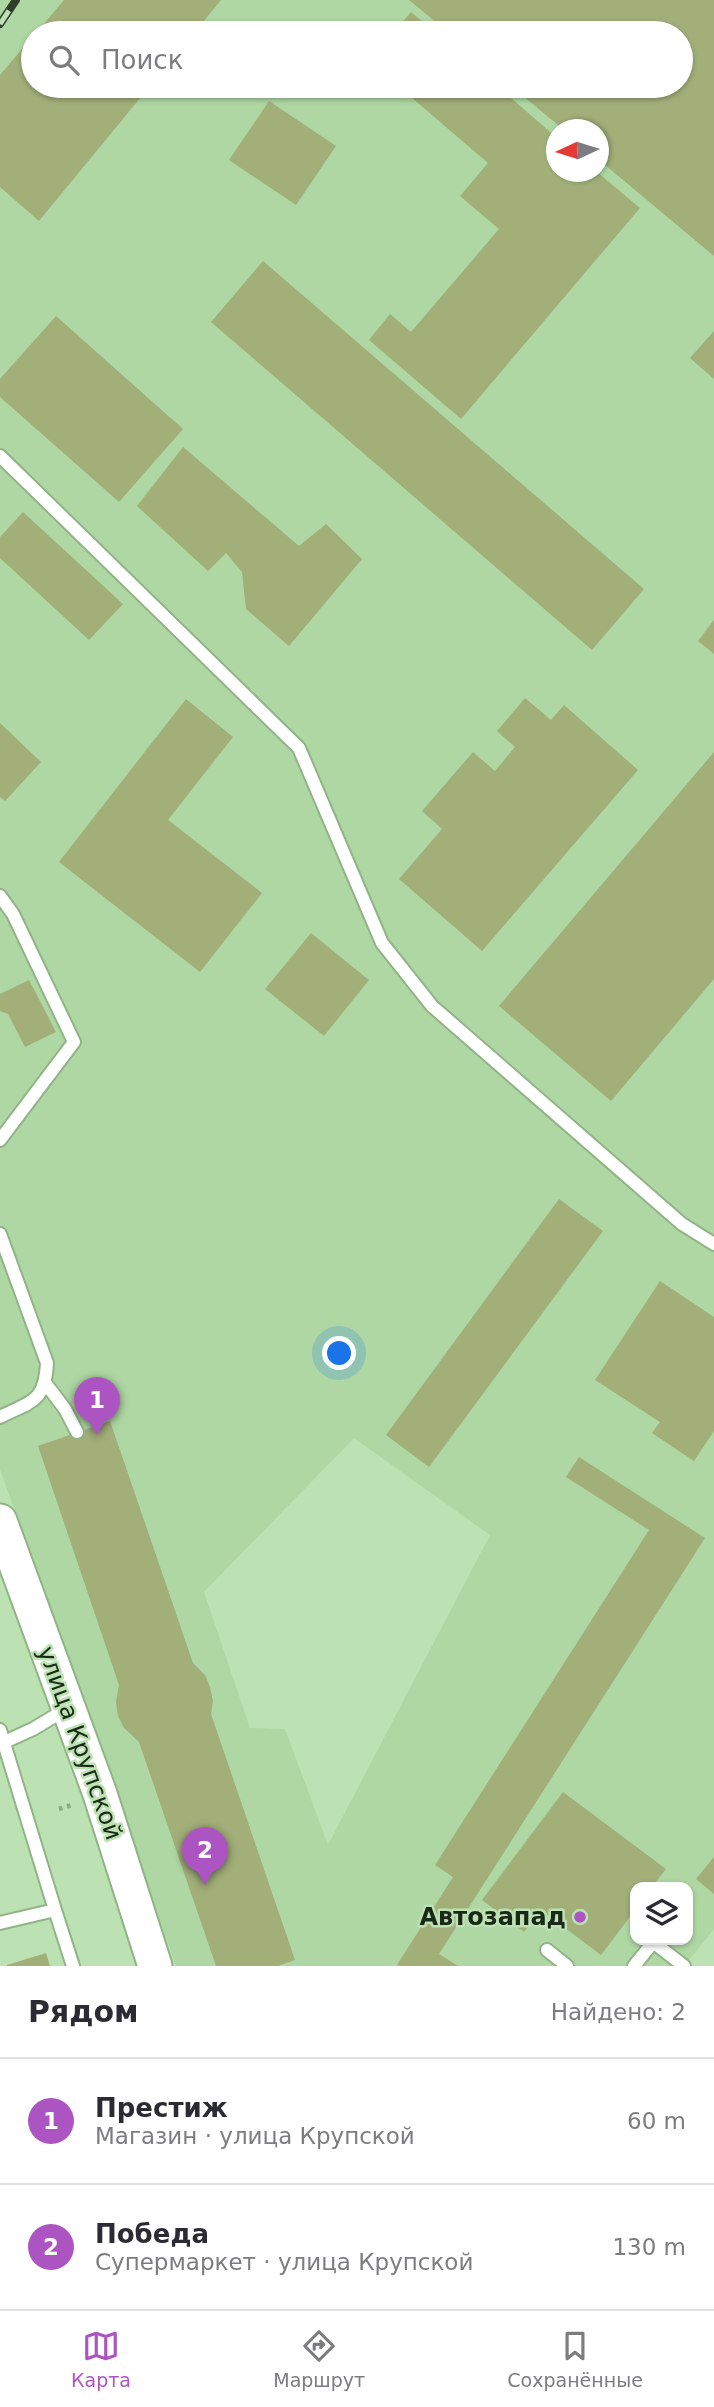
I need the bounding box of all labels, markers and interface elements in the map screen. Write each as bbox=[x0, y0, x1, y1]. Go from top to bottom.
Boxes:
search box bbox=[21, 21, 693, 98]
icon: search bbox=[45, 41, 83, 79]
text: Поиск bbox=[101, 45, 183, 75]
north arrow bbox=[546, 119, 609, 182]
your location bbox=[322, 1336, 356, 1370]
pin: 1 bbox=[74, 1377, 120, 1435]
street label: улица Крупской bbox=[32, 1642, 128, 1844]
pin: 2 bbox=[182, 1827, 228, 1885]
map controls bbox=[630, 1882, 693, 1945]
button: layers bbox=[630, 1882, 693, 1945]
place label: Автозапад bbox=[420, 1903, 566, 1931]
marker: Автозапад bbox=[572, 1909, 588, 1925]
text: Рядом bbox=[28, 1994, 139, 2029]
text: Найдено: 2 bbox=[551, 1999, 686, 2025]
text: Престиж bbox=[95, 2093, 228, 2123]
text: 1 bbox=[43, 2108, 59, 2134]
text: 60 m bbox=[627, 2108, 686, 2134]
text: Магазин · улица Крупской bbox=[95, 2123, 415, 2149]
text: Победа bbox=[95, 2219, 209, 2249]
text: 2 bbox=[43, 2234, 59, 2260]
text: 130 m bbox=[612, 2234, 686, 2260]
text: Супермаркет · улица Крупской bbox=[95, 2249, 473, 2275]
tab: Карта bbox=[71, 2327, 131, 2391]
tab: Маршрут bbox=[273, 2327, 365, 2391]
tab: Сохранённые bbox=[507, 2327, 643, 2391]

